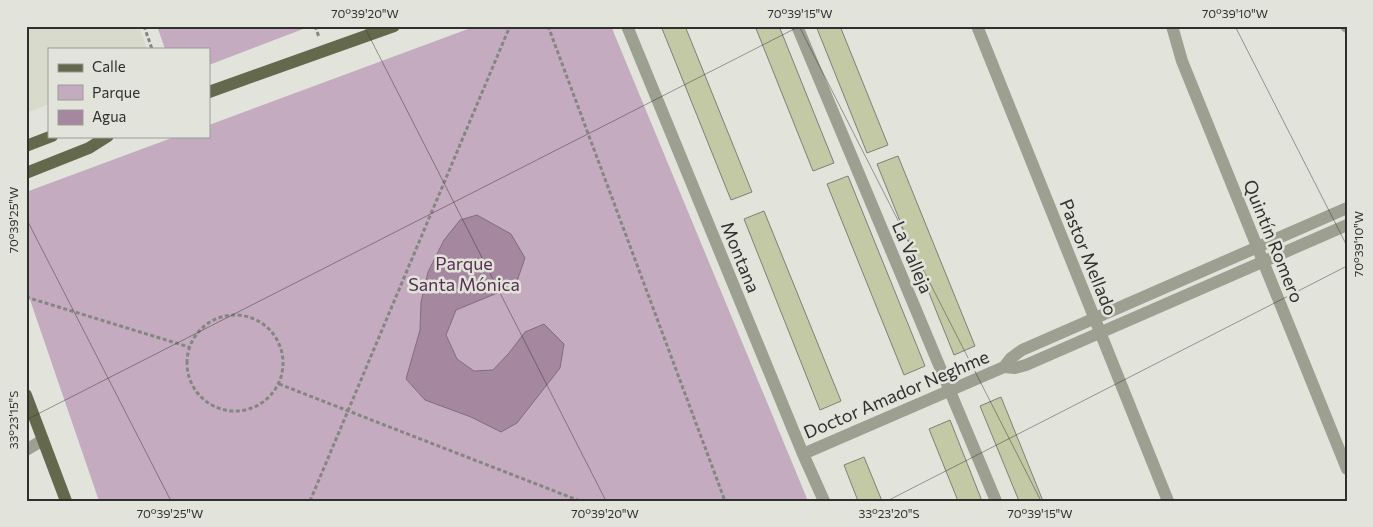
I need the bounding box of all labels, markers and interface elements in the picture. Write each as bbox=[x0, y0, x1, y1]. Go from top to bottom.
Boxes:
text: 70°39'20"W bbox=[331, 6, 399, 20]
text: 70°39'15"W bbox=[767, 6, 833, 20]
text: 70°39'10"W bbox=[1202, 6, 1268, 20]
legend bbox=[48, 48, 210, 138]
text: Calle bbox=[92, 57, 126, 75]
text: Parque bbox=[92, 83, 140, 101]
text: Agua bbox=[92, 107, 126, 125]
street label: Quintín Romero bbox=[1239, 176, 1309, 306]
text: 70°39'25"W bbox=[6, 187, 20, 253]
street label: Pastor Mellado bbox=[1056, 195, 1122, 319]
text: 70°39'10"W bbox=[1351, 211, 1365, 277]
street label: La Valleja bbox=[888, 217, 938, 297]
street label: Montana bbox=[717, 218, 765, 296]
park label: Parque Santa Mónica bbox=[408, 252, 520, 295]
street label: Doctor Amador Neghme bbox=[800, 345, 992, 443]
text: 33°23'15"S bbox=[6, 391, 20, 449]
text: 70°39'25"W bbox=[137, 506, 203, 520]
text: 70°39'20"W bbox=[571, 506, 639, 520]
text: 33°23'20"S bbox=[858, 506, 920, 520]
text: 70°39'15"W bbox=[1007, 506, 1073, 520]

